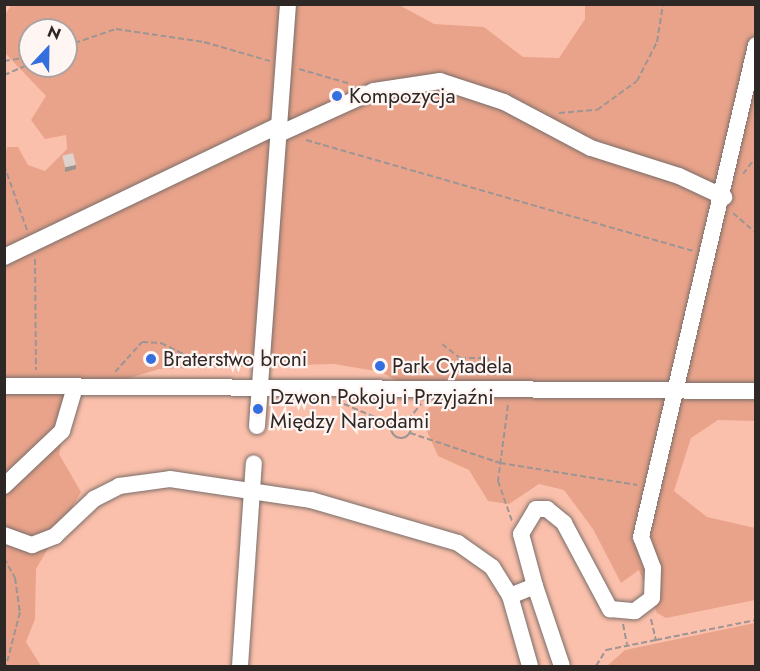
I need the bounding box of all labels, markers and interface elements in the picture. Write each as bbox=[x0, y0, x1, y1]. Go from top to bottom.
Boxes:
north arrow bbox=[18, 18, 78, 78]
text: N bbox=[44, 20, 64, 46]
place label: Kompozycja bbox=[349, 83, 455, 109]
marker: Kompozycja bbox=[330, 89, 344, 103]
place label: Braterstwo broni bbox=[163, 346, 307, 372]
marker: Braterstwo broni bbox=[144, 352, 158, 366]
place label: Park Cytadela bbox=[392, 353, 512, 379]
marker: Park Cytadela bbox=[373, 359, 387, 373]
place label: Dzwon Pokoju i Przyjaźni Między Narodami bbox=[270, 384, 494, 434]
marker: Dzwon Pokoju i Przyjaźni Między Narodami bbox=[251, 402, 265, 416]

